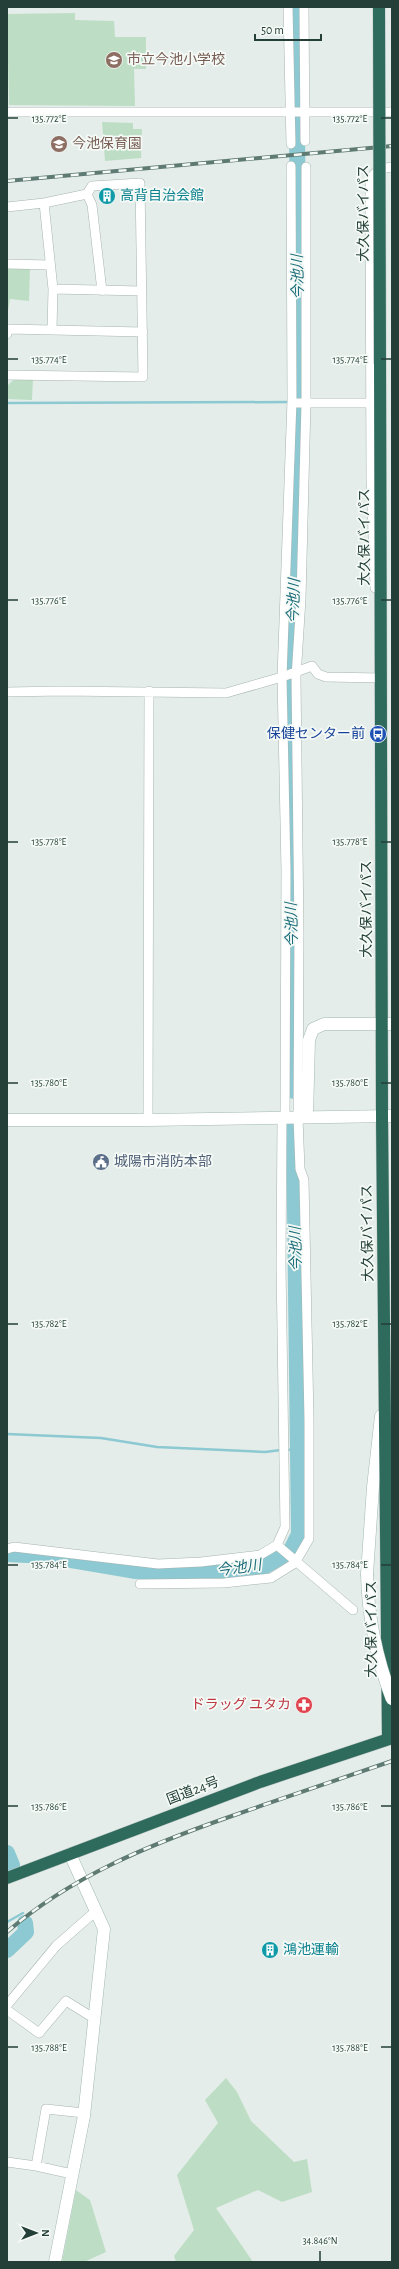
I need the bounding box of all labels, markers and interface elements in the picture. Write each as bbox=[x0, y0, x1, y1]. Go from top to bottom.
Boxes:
scale bar bbox=[255, 16, 321, 42]
text: 50 m bbox=[261, 24, 284, 36]
school or university icon: 市立今池小学校 bbox=[104, 50, 124, 70]
place label: 市立今池小学校 bbox=[127, 52, 225, 67]
text: 135.772°E bbox=[32, 114, 67, 124]
text: 135.772°E bbox=[333, 114, 368, 124]
school or university icon: 今池保育園 bbox=[49, 134, 69, 154]
place label: 今池保育園 bbox=[72, 136, 142, 151]
street label: 大久保バイパス bbox=[356, 164, 371, 262]
building icon: 高背自治会館 bbox=[97, 186, 117, 206]
place label: 高背自治会館 bbox=[120, 188, 204, 203]
water label: 今池川 bbox=[289, 252, 306, 300]
text: 135.774°E bbox=[32, 355, 67, 365]
text: 135.774°E bbox=[333, 355, 368, 365]
street label: 大久保バイパス bbox=[357, 488, 372, 586]
water label: 今池川 bbox=[285, 576, 302, 624]
text: 135.776°E bbox=[32, 596, 67, 606]
text: 135.776°E bbox=[333, 596, 368, 606]
bus stop icon: 保健センター前 bbox=[368, 724, 388, 744]
place label: 保健センター前 bbox=[267, 725, 365, 741]
text: 135.778°E bbox=[32, 837, 67, 847]
text: 135.778°E bbox=[333, 837, 368, 847]
street label: 大久保バイパス bbox=[359, 860, 374, 958]
water label: 今池川 bbox=[283, 900, 300, 948]
text: 135.780°E bbox=[31, 1078, 67, 1088]
text: 135.780°E bbox=[332, 1078, 368, 1088]
public building icon: 城陽市消防本部 bbox=[91, 1152, 111, 1172]
place label: 城陽市消防本部 bbox=[114, 1154, 212, 1169]
street label: 大久保バイパス bbox=[359, 1184, 376, 1282]
water label: 今池川 bbox=[287, 1224, 304, 1272]
text: 135.782°E bbox=[31, 1319, 67, 1329]
text: 135.782°E bbox=[332, 1319, 368, 1329]
water label: 今池川 bbox=[216, 1556, 264, 1579]
text: 135.784°E bbox=[31, 1560, 67, 1570]
text: 135.784°E bbox=[332, 1560, 368, 1570]
street label: 大久保バイパス bbox=[364, 1580, 379, 1678]
pharmacy icon: ドラッグ ユタカ bbox=[294, 1695, 314, 1715]
place label: ドラッグ ユタカ bbox=[191, 1697, 291, 1712]
street label: 国道24号 bbox=[164, 1774, 221, 1807]
text: 135.786°E bbox=[31, 1802, 67, 1812]
text: 135.786°E bbox=[332, 1802, 368, 1812]
building icon: 鴻池運輸 bbox=[260, 1940, 280, 1960]
place label: 鴻池運輸 bbox=[283, 1941, 339, 1957]
text: 135.788°E bbox=[31, 2043, 67, 2053]
text: 135.788°E bbox=[332, 2043, 368, 2053]
north arrow bbox=[16, 2213, 56, 2253]
text: N bbox=[40, 2229, 51, 2237]
text: 34.846°N bbox=[302, 2236, 338, 2246]

